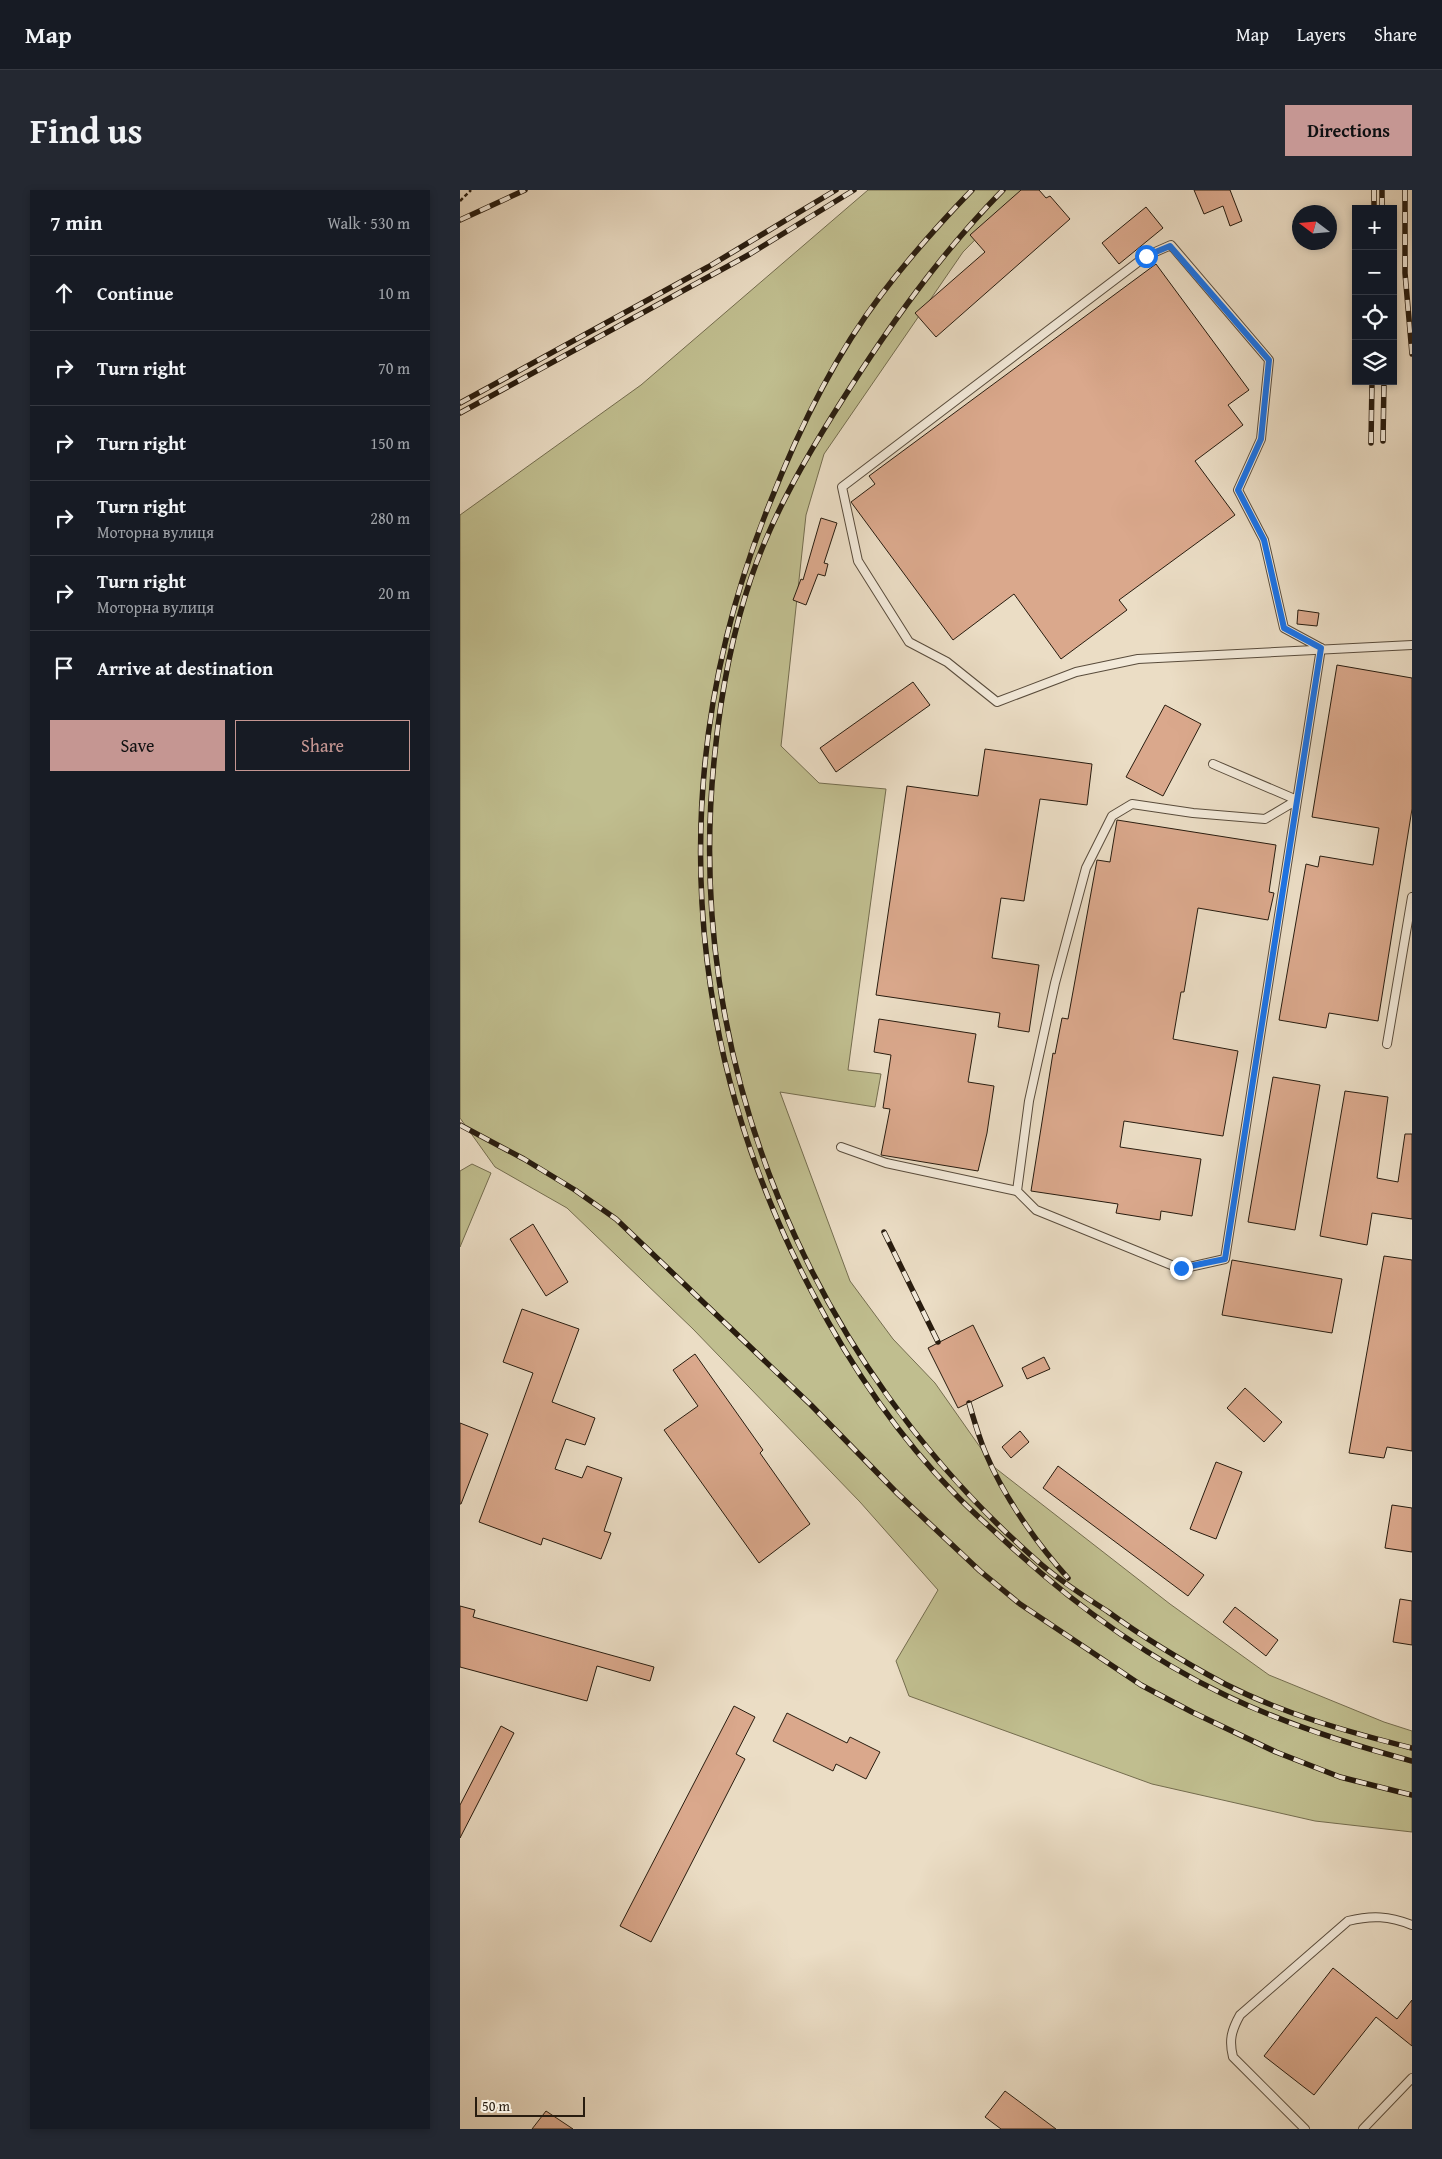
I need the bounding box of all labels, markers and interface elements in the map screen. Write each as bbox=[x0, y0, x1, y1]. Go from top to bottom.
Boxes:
text: Map bbox=[25, 17, 72, 52]
text: Map bbox=[1236, 21, 1269, 48]
text: Layers bbox=[1297, 21, 1346, 48]
text: Share bbox=[1374, 21, 1417, 48]
text: Find us bbox=[30, 105, 143, 156]
button: Directions bbox=[1285, 105, 1412, 156]
north arrow bbox=[1292, 205, 1337, 250]
map controls bbox=[1352, 205, 1397, 385]
button: + bbox=[1352, 205, 1397, 250]
text: 7 min bbox=[50, 207, 102, 238]
text: Walk · 530 m bbox=[327, 211, 410, 235]
route start bbox=[1135, 245, 1158, 268]
button: − bbox=[1352, 250, 1397, 295]
icon: ahead bbox=[50, 279, 78, 307]
text: Continue bbox=[97, 279, 174, 307]
text: 10 m bbox=[378, 281, 410, 305]
button: locate bbox=[1352, 295, 1397, 340]
button: layers bbox=[1352, 340, 1397, 385]
icon: right bbox=[50, 354, 78, 382]
text: Turn right bbox=[97, 354, 186, 382]
text: 70 m bbox=[378, 356, 410, 380]
icon: right bbox=[50, 429, 78, 457]
text: Turn right bbox=[97, 429, 186, 457]
text: 150 m bbox=[370, 431, 410, 455]
text: Turn right bbox=[97, 492, 186, 520]
icon: right bbox=[50, 504, 78, 532]
text: 280 m bbox=[370, 506, 410, 530]
text: Моторна вулиця bbox=[97, 520, 214, 544]
text: Turn right bbox=[97, 567, 186, 595]
icon: right bbox=[50, 579, 78, 607]
text: 20 m bbox=[378, 581, 410, 605]
text: Моторна вулиця bbox=[97, 595, 214, 619]
icon: arrive bbox=[50, 654, 78, 682]
text: Arrive at destination bbox=[97, 654, 273, 682]
button: Save bbox=[50, 720, 225, 771]
button: Share bbox=[235, 720, 410, 771]
route end bbox=[1170, 1257, 1193, 1280]
scale bar bbox=[475, 2094, 585, 2117]
text: 50 m bbox=[482, 2096, 510, 2116]

